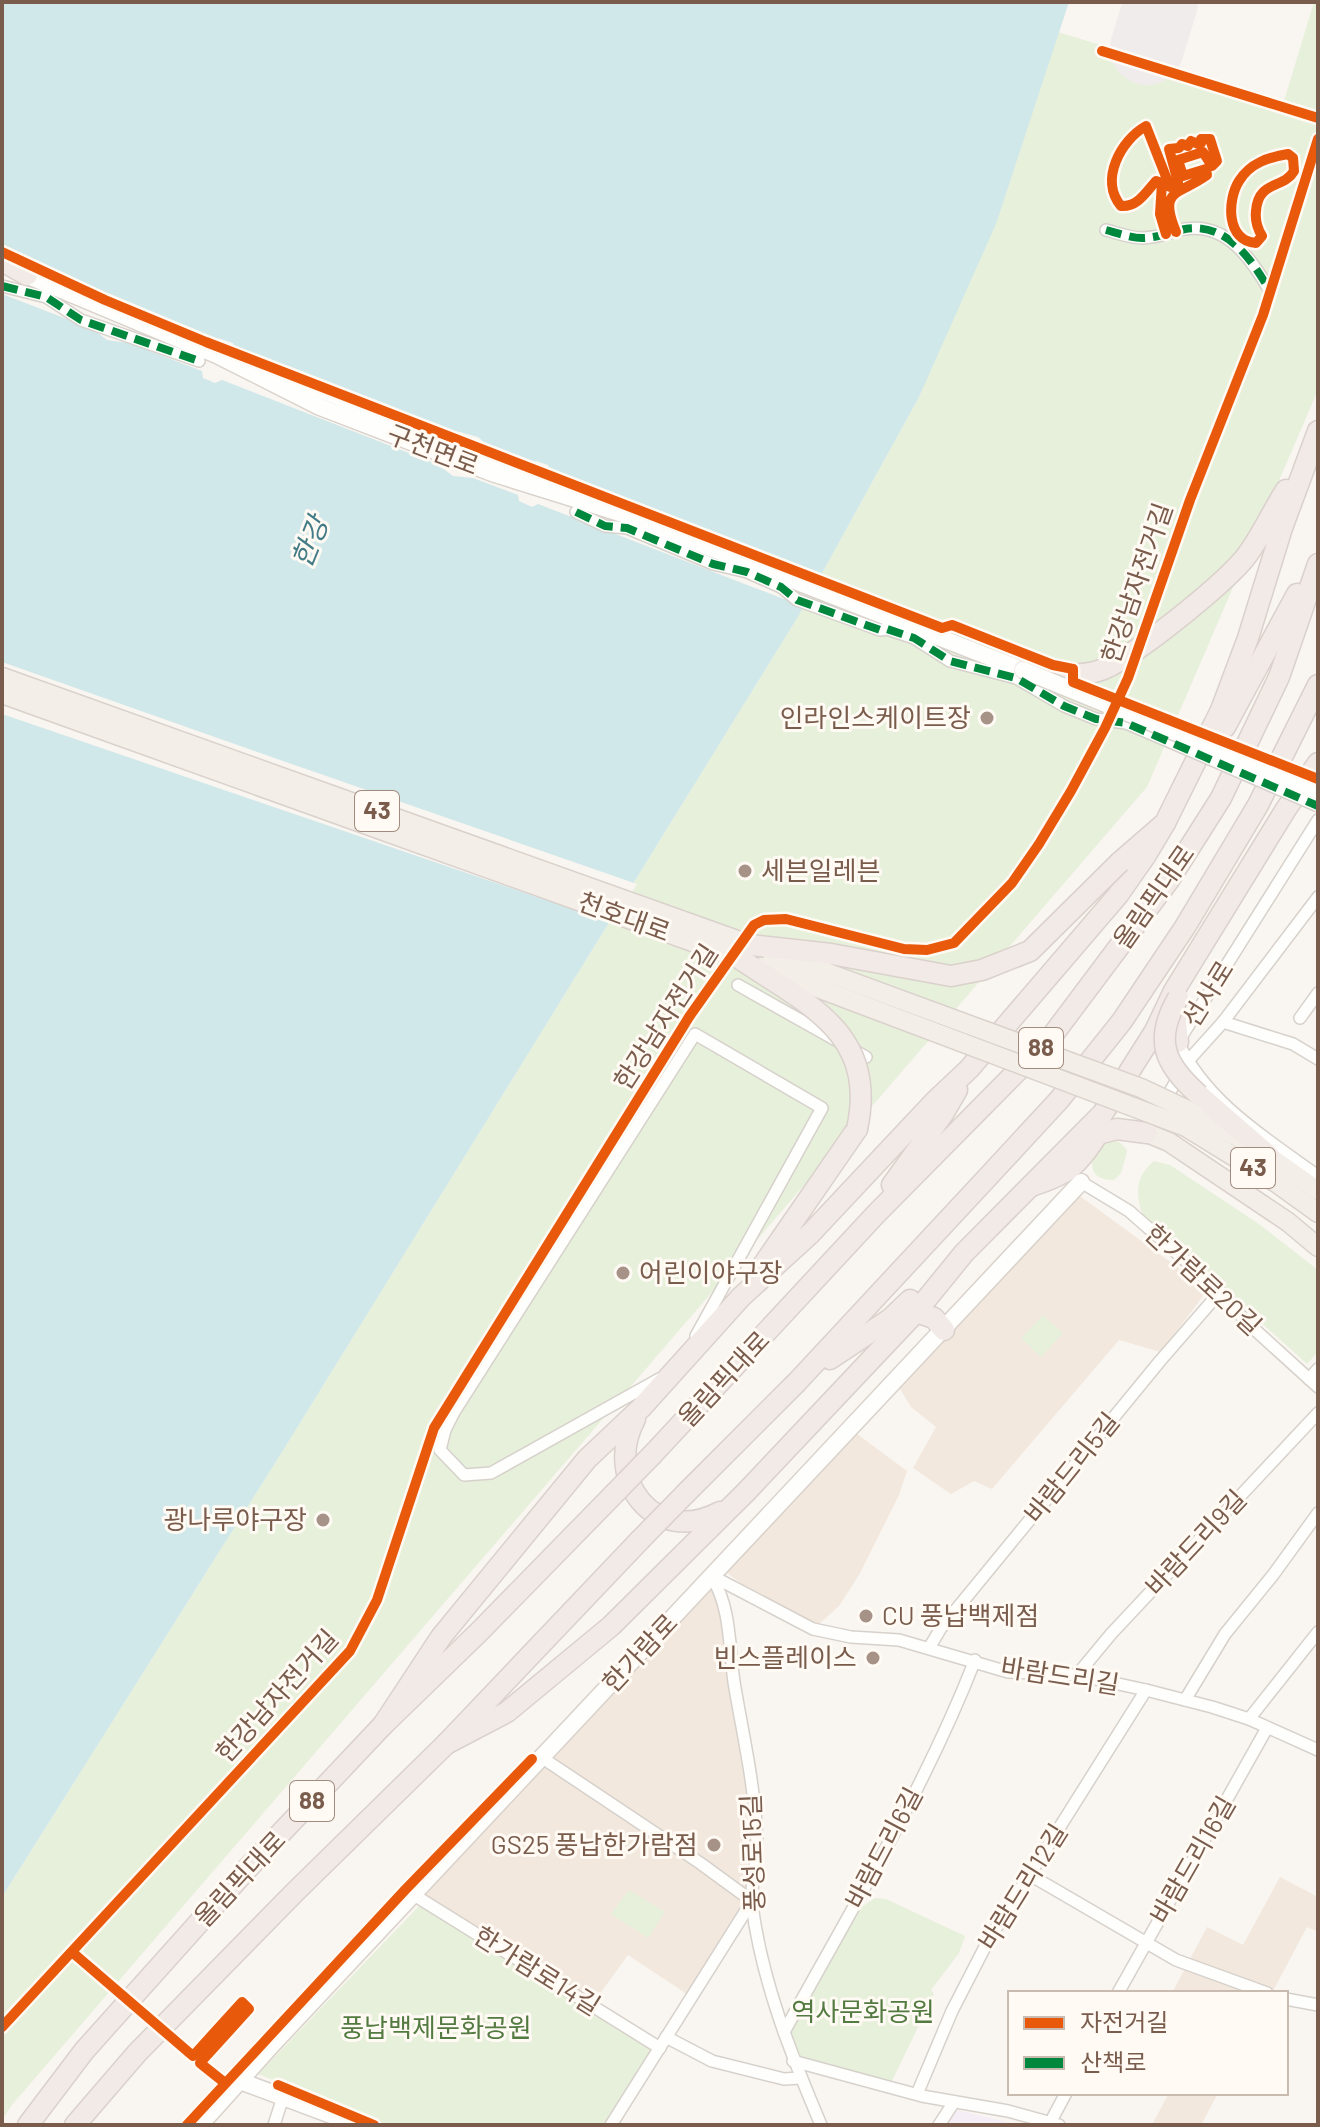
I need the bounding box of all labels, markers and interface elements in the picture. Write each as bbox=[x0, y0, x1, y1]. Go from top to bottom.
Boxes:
street label: 구천면로 bbox=[383, 417, 484, 480]
street label: 한강남자전거길 bbox=[1094, 498, 1177, 667]
water label: 한강 bbox=[284, 508, 336, 572]
place label: 인라인스케이트장 bbox=[780, 701, 971, 732]
marker: 인라인스케이트장 bbox=[978, 709, 996, 727]
road number: 43 bbox=[355, 791, 399, 831]
street label: 올림픽대로 bbox=[1106, 838, 1200, 954]
place label: 세븐일레븐 bbox=[761, 854, 881, 885]
marker: 세븐일레븐 bbox=[736, 862, 754, 880]
street label: 천호대로 bbox=[574, 885, 675, 947]
street label: 한강남자전거길 bbox=[606, 938, 723, 1095]
street label: 선사로 bbox=[1175, 955, 1239, 1032]
road number: 88 bbox=[1019, 1028, 1063, 1068]
road number: 43 bbox=[1231, 1148, 1275, 1188]
street label: 한가람로20길 bbox=[1139, 1217, 1269, 1341]
place label: 어린이야구장 bbox=[639, 1256, 783, 1287]
marker: 어린이야구장 bbox=[614, 1264, 632, 1282]
street label: 올림픽대로 bbox=[671, 1324, 775, 1432]
street label: 바람드리5길 bbox=[1017, 1406, 1125, 1528]
street label: 바람드리9길 bbox=[1138, 1483, 1252, 1601]
place label: 광나루야구장 bbox=[163, 1503, 307, 1534]
marker: 광나루야구장 bbox=[314, 1511, 332, 1529]
place label: CU 풍납백제점 bbox=[882, 1599, 1039, 1630]
street label: 한가람로 bbox=[595, 1606, 683, 1698]
marker: CU 풍납백제점 bbox=[857, 1607, 875, 1625]
street label: 한강남자전거길 bbox=[208, 1622, 343, 1768]
place label: 빈스플레이스 bbox=[713, 1641, 857, 1672]
marker: 빈스플레이스 bbox=[864, 1649, 882, 1667]
street label: 바람드리길 bbox=[999, 1650, 1122, 1699]
road number: 88 bbox=[290, 1781, 334, 1821]
street label: 바람드리6길 bbox=[838, 1781, 928, 1913]
street label: 바람드리16길 bbox=[1143, 1790, 1241, 1929]
street label: 풍성로15길 bbox=[734, 1793, 769, 1913]
street label: 바람드리12길 bbox=[971, 1818, 1073, 1955]
street label: 올림픽대로 bbox=[187, 1824, 291, 1932]
place label: GS25 풍납한가람점 bbox=[491, 1828, 698, 1859]
marker: GS25 풍납한가람점 bbox=[705, 1836, 723, 1854]
street label: 한가람로14길 bbox=[469, 1919, 607, 2021]
legend bbox=[1008, 1991, 1288, 2095]
park label: 역사문화공원 bbox=[791, 1995, 935, 2026]
text: 자전거길 bbox=[1080, 2007, 1168, 2036]
park label: 풍납백제문화공원 bbox=[340, 2011, 532, 2042]
text: 산책로 bbox=[1080, 2047, 1146, 2076]

